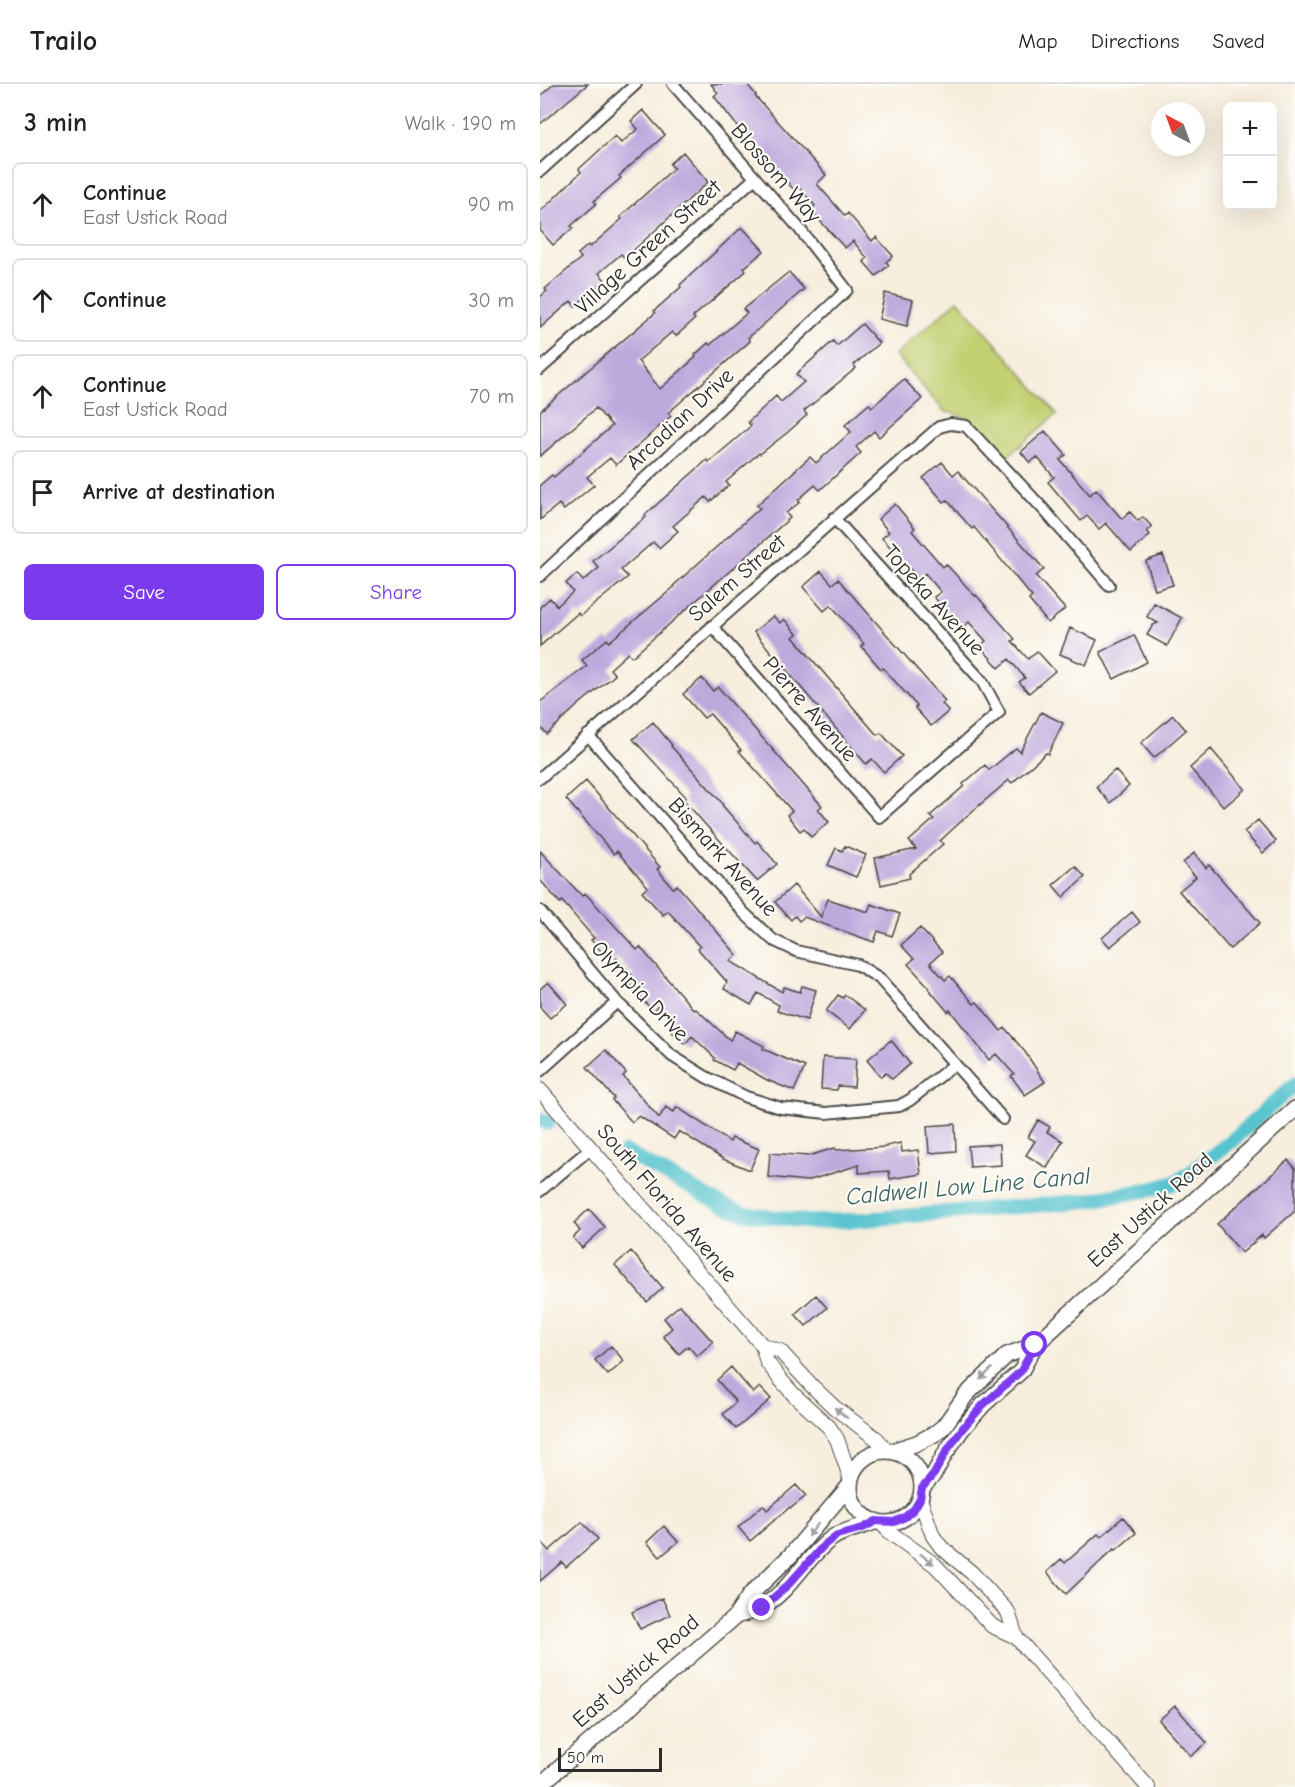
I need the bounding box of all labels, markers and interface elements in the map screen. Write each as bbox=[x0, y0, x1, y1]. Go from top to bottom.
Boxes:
text: Trailo bbox=[30, 25, 97, 57]
text: Map bbox=[1018, 29, 1058, 53]
text: Directions bbox=[1091, 29, 1180, 53]
text: Saved bbox=[1213, 29, 1265, 53]
north arrow bbox=[1151, 102, 1205, 156]
map controls bbox=[1223, 102, 1277, 210]
button: + bbox=[1223, 102, 1277, 156]
text: 3 min bbox=[24, 108, 87, 138]
text: Walk · 190 m bbox=[405, 112, 516, 135]
street label: Blossom Way bbox=[725, 118, 827, 228]
button: − bbox=[1223, 156, 1277, 210]
street label: Village Green Street bbox=[569, 174, 727, 320]
text: Continue bbox=[83, 180, 166, 206]
icon: ahead bbox=[26, 188, 59, 221]
text: 90 m bbox=[468, 193, 514, 216]
text: East Ustick Road bbox=[83, 206, 228, 229]
icon: ahead bbox=[26, 284, 59, 317]
text: Continue bbox=[83, 287, 166, 313]
text: 30 m bbox=[468, 289, 514, 312]
street label: Arcadian Drive bbox=[621, 363, 739, 475]
text: Continue bbox=[83, 372, 166, 398]
icon: ahead bbox=[26, 380, 59, 413]
text: 70 m bbox=[469, 385, 514, 408]
text: East Ustick Road bbox=[83, 398, 228, 421]
icon: arrive bbox=[26, 476, 59, 509]
text: Arrive at destination bbox=[83, 479, 275, 505]
street label: Salem Street bbox=[683, 528, 791, 627]
street label: Topeka Avenue bbox=[878, 539, 990, 661]
button: Save bbox=[24, 564, 264, 620]
button: Share bbox=[276, 564, 516, 620]
street label: Pierre Avenue bbox=[757, 651, 863, 767]
street label: Bismark Avenue bbox=[663, 792, 783, 922]
street label: Olympia Drive bbox=[586, 935, 694, 1047]
street label: South Florida Avenue bbox=[591, 1119, 743, 1287]
street label: East Ustick Road bbox=[1082, 1147, 1218, 1273]
water label: Caldwell Low Line Canal bbox=[845, 1161, 1092, 1211]
route start bbox=[1021, 1331, 1047, 1357]
one-way arrow bbox=[980, 1367, 994, 1381]
one-way arrow bbox=[833, 1407, 849, 1420]
one-way arrow bbox=[806, 1522, 819, 1538]
one-way arrow bbox=[919, 1552, 935, 1565]
route end bbox=[748, 1594, 774, 1620]
street label: East Ustick Road bbox=[567, 1609, 705, 1733]
scale bar bbox=[558, 1745, 662, 1772]
text: 50 m bbox=[567, 1749, 604, 1767]

